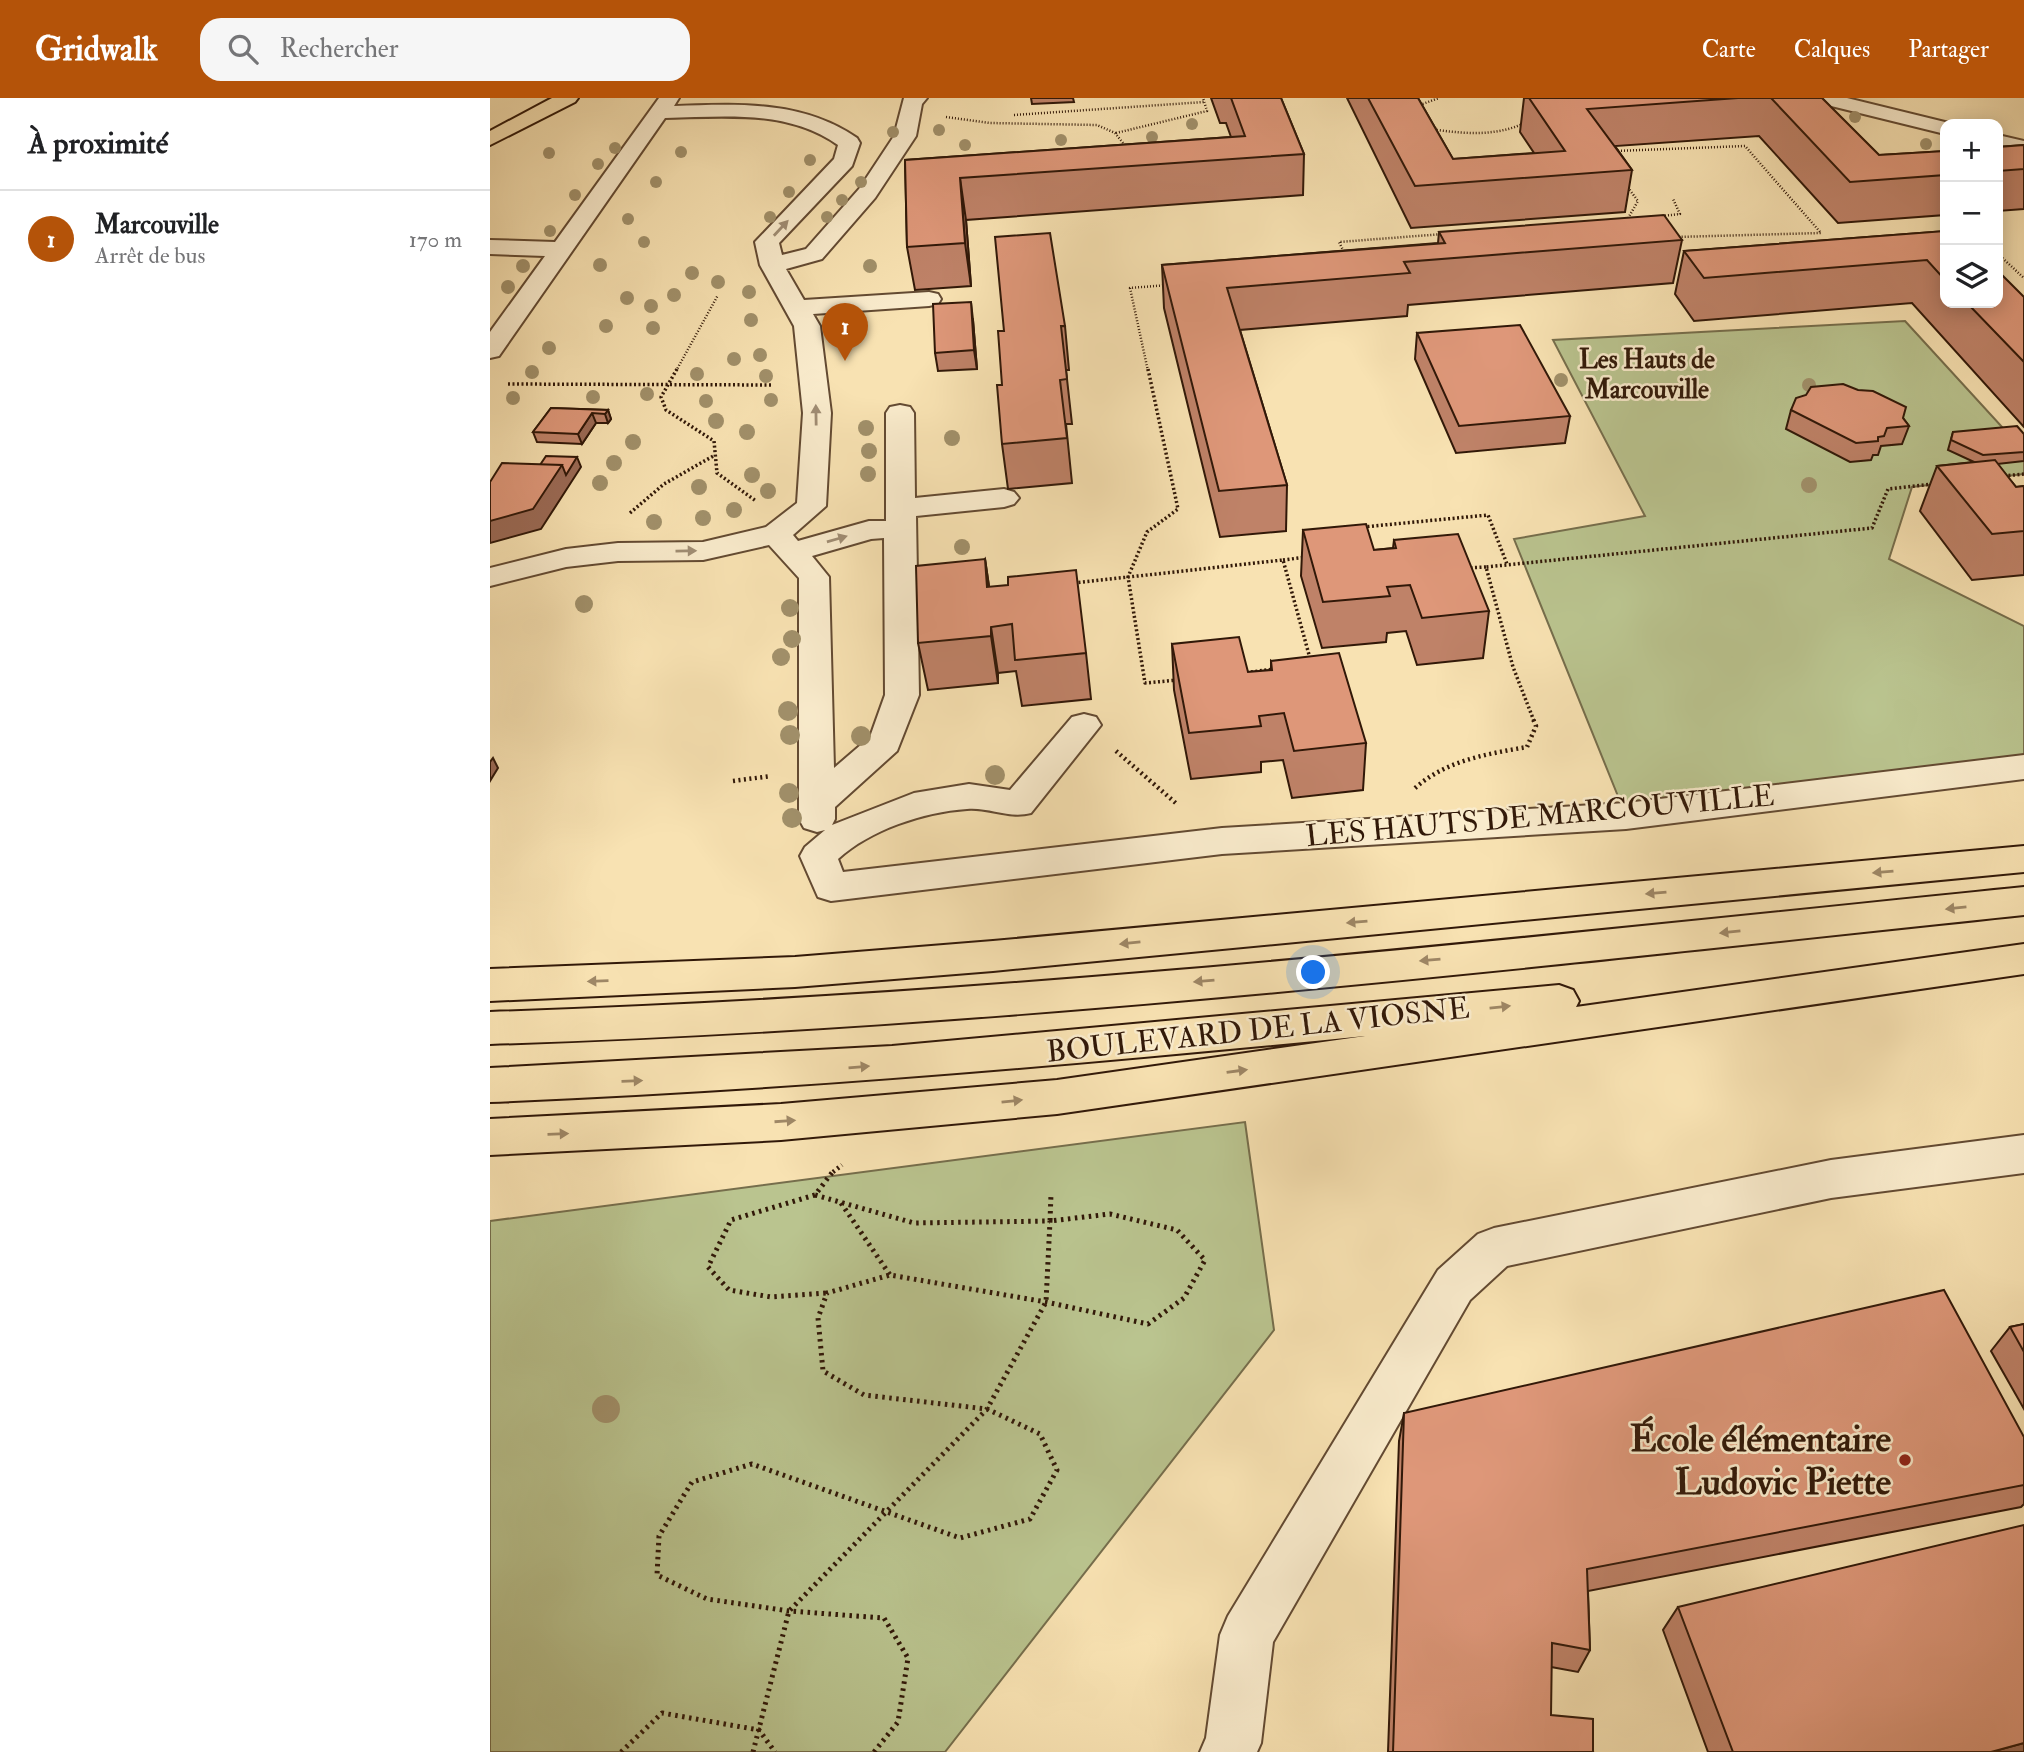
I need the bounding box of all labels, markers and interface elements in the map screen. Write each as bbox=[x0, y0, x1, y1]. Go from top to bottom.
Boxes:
search box bbox=[200, 18, 690, 81]
text: Gridwalk bbox=[35, 29, 158, 70]
icon: search bbox=[224, 30, 262, 68]
text: Rechercher bbox=[280, 33, 398, 65]
text: Carte bbox=[1702, 34, 1756, 65]
text: Calques bbox=[1794, 34, 1870, 65]
text: Partager bbox=[1908, 34, 1989, 65]
map controls bbox=[1940, 119, 2003, 308]
button: + bbox=[1940, 119, 2003, 182]
text: À proximité bbox=[28, 125, 168, 162]
button: − bbox=[1940, 182, 2003, 245]
text: Marcouville bbox=[95, 209, 219, 241]
one-way arrow bbox=[772, 219, 789, 236]
text: 1 bbox=[47, 225, 55, 254]
text: 170 m bbox=[409, 225, 462, 254]
text: Arrêt de bus bbox=[95, 241, 205, 270]
button: layers bbox=[1940, 245, 2003, 308]
pin: 1 bbox=[822, 303, 868, 361]
district label: Les Hauts de Marcouville bbox=[1579, 344, 1715, 406]
one-way arrow bbox=[810, 403, 821, 425]
one-way arrow bbox=[827, 533, 848, 543]
one-way arrow bbox=[676, 545, 698, 557]
street label: LES HAUTS DE MARCOUVILLE bbox=[1304, 777, 1776, 855]
one-way arrow bbox=[1872, 867, 1894, 878]
one-way arrow bbox=[1645, 888, 1667, 899]
one-way arrow bbox=[1945, 903, 1967, 914]
one-way arrow bbox=[1346, 917, 1368, 928]
one-way arrow bbox=[1719, 926, 1741, 937]
one-way arrow bbox=[1119, 938, 1141, 949]
your location bbox=[1296, 955, 1330, 989]
one-way arrow bbox=[1419, 955, 1441, 966]
one-way arrow bbox=[587, 976, 609, 987]
one-way arrow bbox=[1192, 976, 1214, 987]
street label: BOULEVARD DE LA VIOSNE bbox=[1045, 989, 1471, 1071]
one-way arrow bbox=[1489, 1001, 1511, 1012]
one-way arrow bbox=[848, 1061, 870, 1072]
one-way arrow bbox=[1227, 1066, 1249, 1077]
one-way arrow bbox=[621, 1075, 643, 1086]
one-way arrow bbox=[1001, 1096, 1023, 1107]
one-way arrow bbox=[775, 1115, 797, 1126]
one-way arrow bbox=[547, 1128, 569, 1139]
place label: École élémentaire Ludovic Piette bbox=[1630, 1415, 1892, 1506]
marker: École élémentaire Ludovic Piette bbox=[1897, 1452, 1913, 1468]

